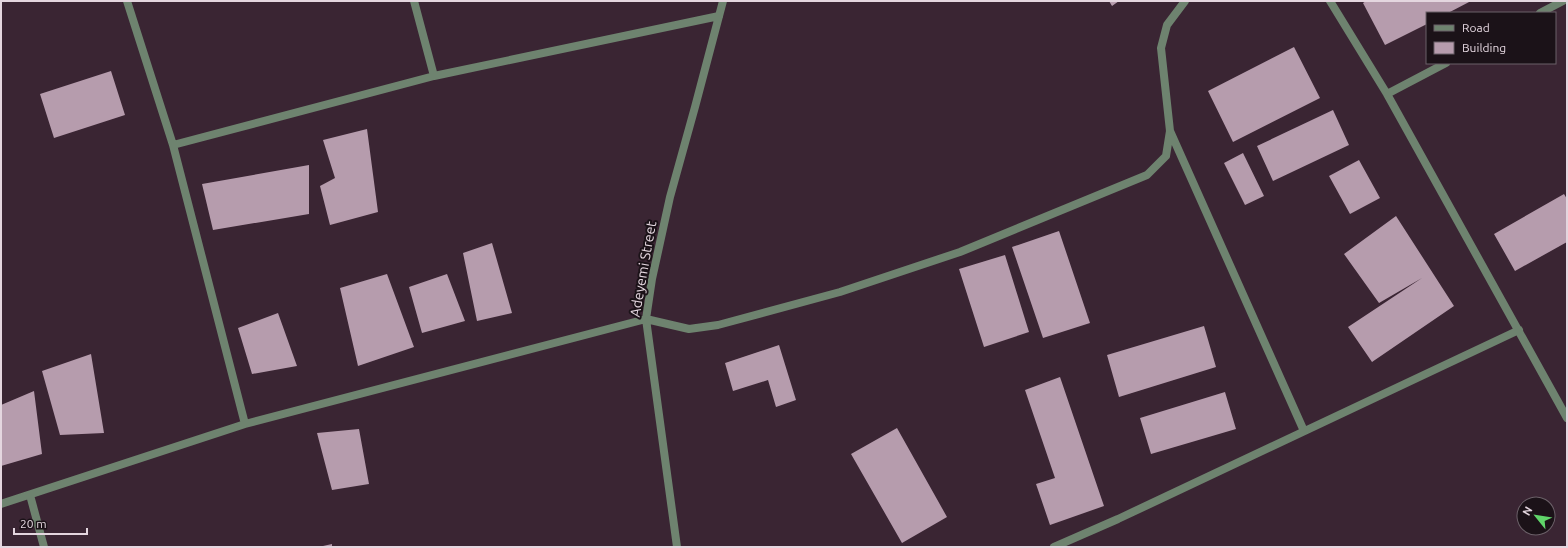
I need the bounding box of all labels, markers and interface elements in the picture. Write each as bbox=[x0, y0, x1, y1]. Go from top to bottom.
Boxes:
legend bbox=[1426, 12, 1556, 64]
text: Road bbox=[1462, 21, 1490, 34]
text: Building bbox=[1462, 41, 1506, 54]
street label: Adeyemi Street bbox=[627, 219, 659, 318]
north arrow bbox=[1516, 496, 1556, 536]
text: N bbox=[1520, 504, 1535, 518]
scale bar bbox=[14, 510, 87, 536]
text: 20 m bbox=[20, 517, 47, 530]

